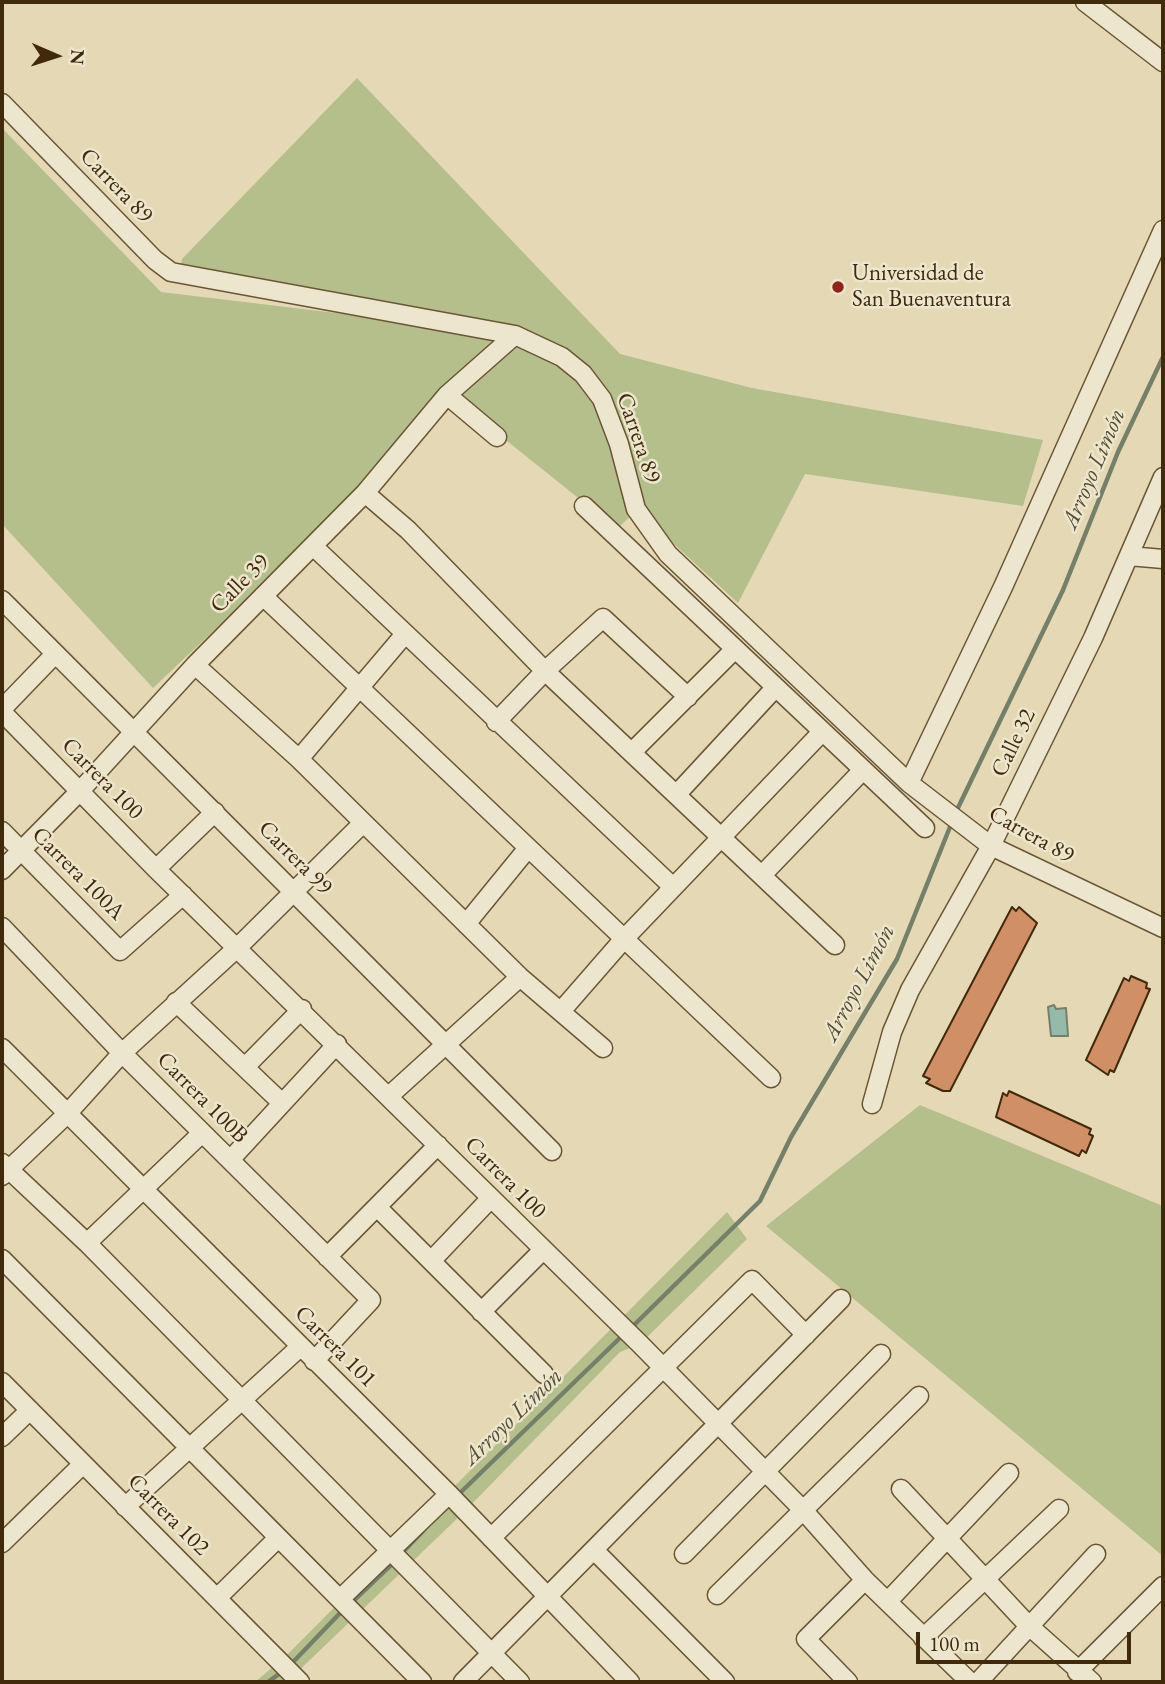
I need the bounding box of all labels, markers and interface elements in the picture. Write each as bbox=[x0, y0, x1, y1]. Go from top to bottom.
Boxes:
north arrow bbox=[21, 21, 91, 91]
text: N bbox=[65, 49, 90, 65]
street label: Carrera 89 bbox=[74, 143, 158, 229]
place label: Universidad de San Buenaventura bbox=[852, 260, 1011, 314]
marker: Universidad de San Buenaventura bbox=[830, 279, 846, 295]
street label: Carrera 89 bbox=[610, 389, 666, 487]
water label: Arroyo Limón bbox=[1056, 405, 1132, 533]
street label: Calle 39 bbox=[205, 549, 275, 619]
street label: Calle 32 bbox=[986, 705, 1042, 781]
street label: Carrera 100 bbox=[55, 732, 149, 826]
street label: Carrera 89 bbox=[983, 800, 1079, 870]
street label: Carrera 99 bbox=[252, 815, 338, 901]
street label: Carrera 100A bbox=[26, 822, 130, 926]
water label: Arroyo Limón bbox=[816, 920, 902, 1046]
street label: Carrera 100B bbox=[151, 1047, 253, 1149]
street label: Carrera 100 bbox=[458, 1131, 552, 1225]
street label: Carrera 101 bbox=[288, 1300, 382, 1394]
water label: Arroyo Limón bbox=[457, 1362, 569, 1472]
street label: Carrera 102 bbox=[121, 1468, 215, 1562]
scale bar bbox=[920, 1618, 1135, 1662]
text: 100 m bbox=[929, 1630, 980, 1657]

